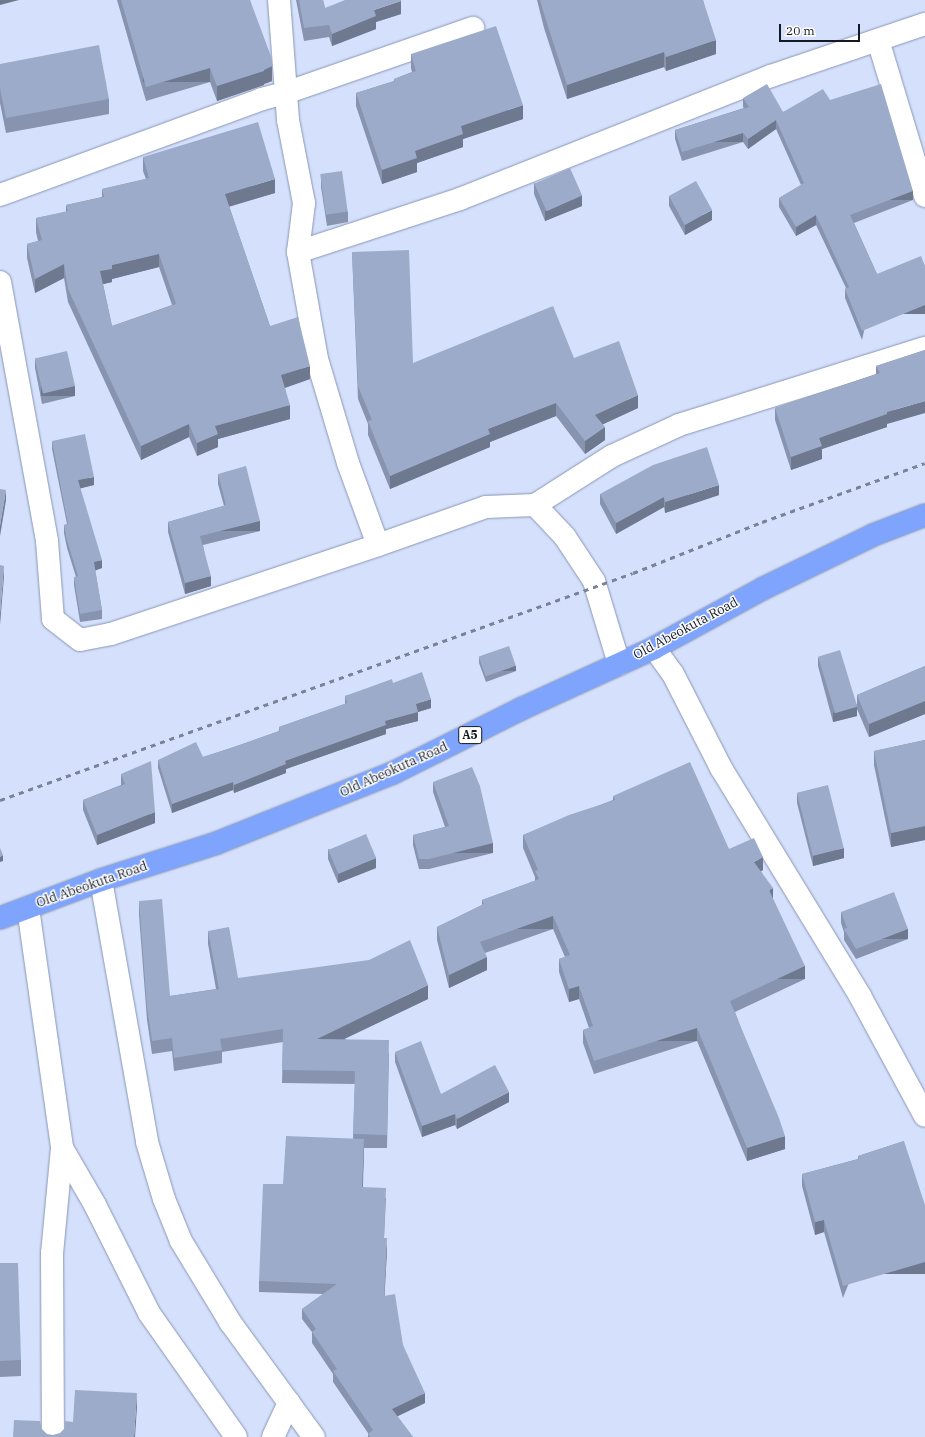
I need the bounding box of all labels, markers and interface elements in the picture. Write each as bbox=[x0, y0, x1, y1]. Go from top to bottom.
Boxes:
scale bar bbox=[781, 16, 862, 42]
text: 20 m bbox=[786, 23, 815, 38]
street label: Old Abeokuta Road bbox=[631, 595, 741, 663]
road number: A5 bbox=[458, 725, 482, 745]
street label: Old Abeokuta Road bbox=[338, 739, 450, 801]
street label: Old Abeokuta Road bbox=[34, 859, 150, 911]

